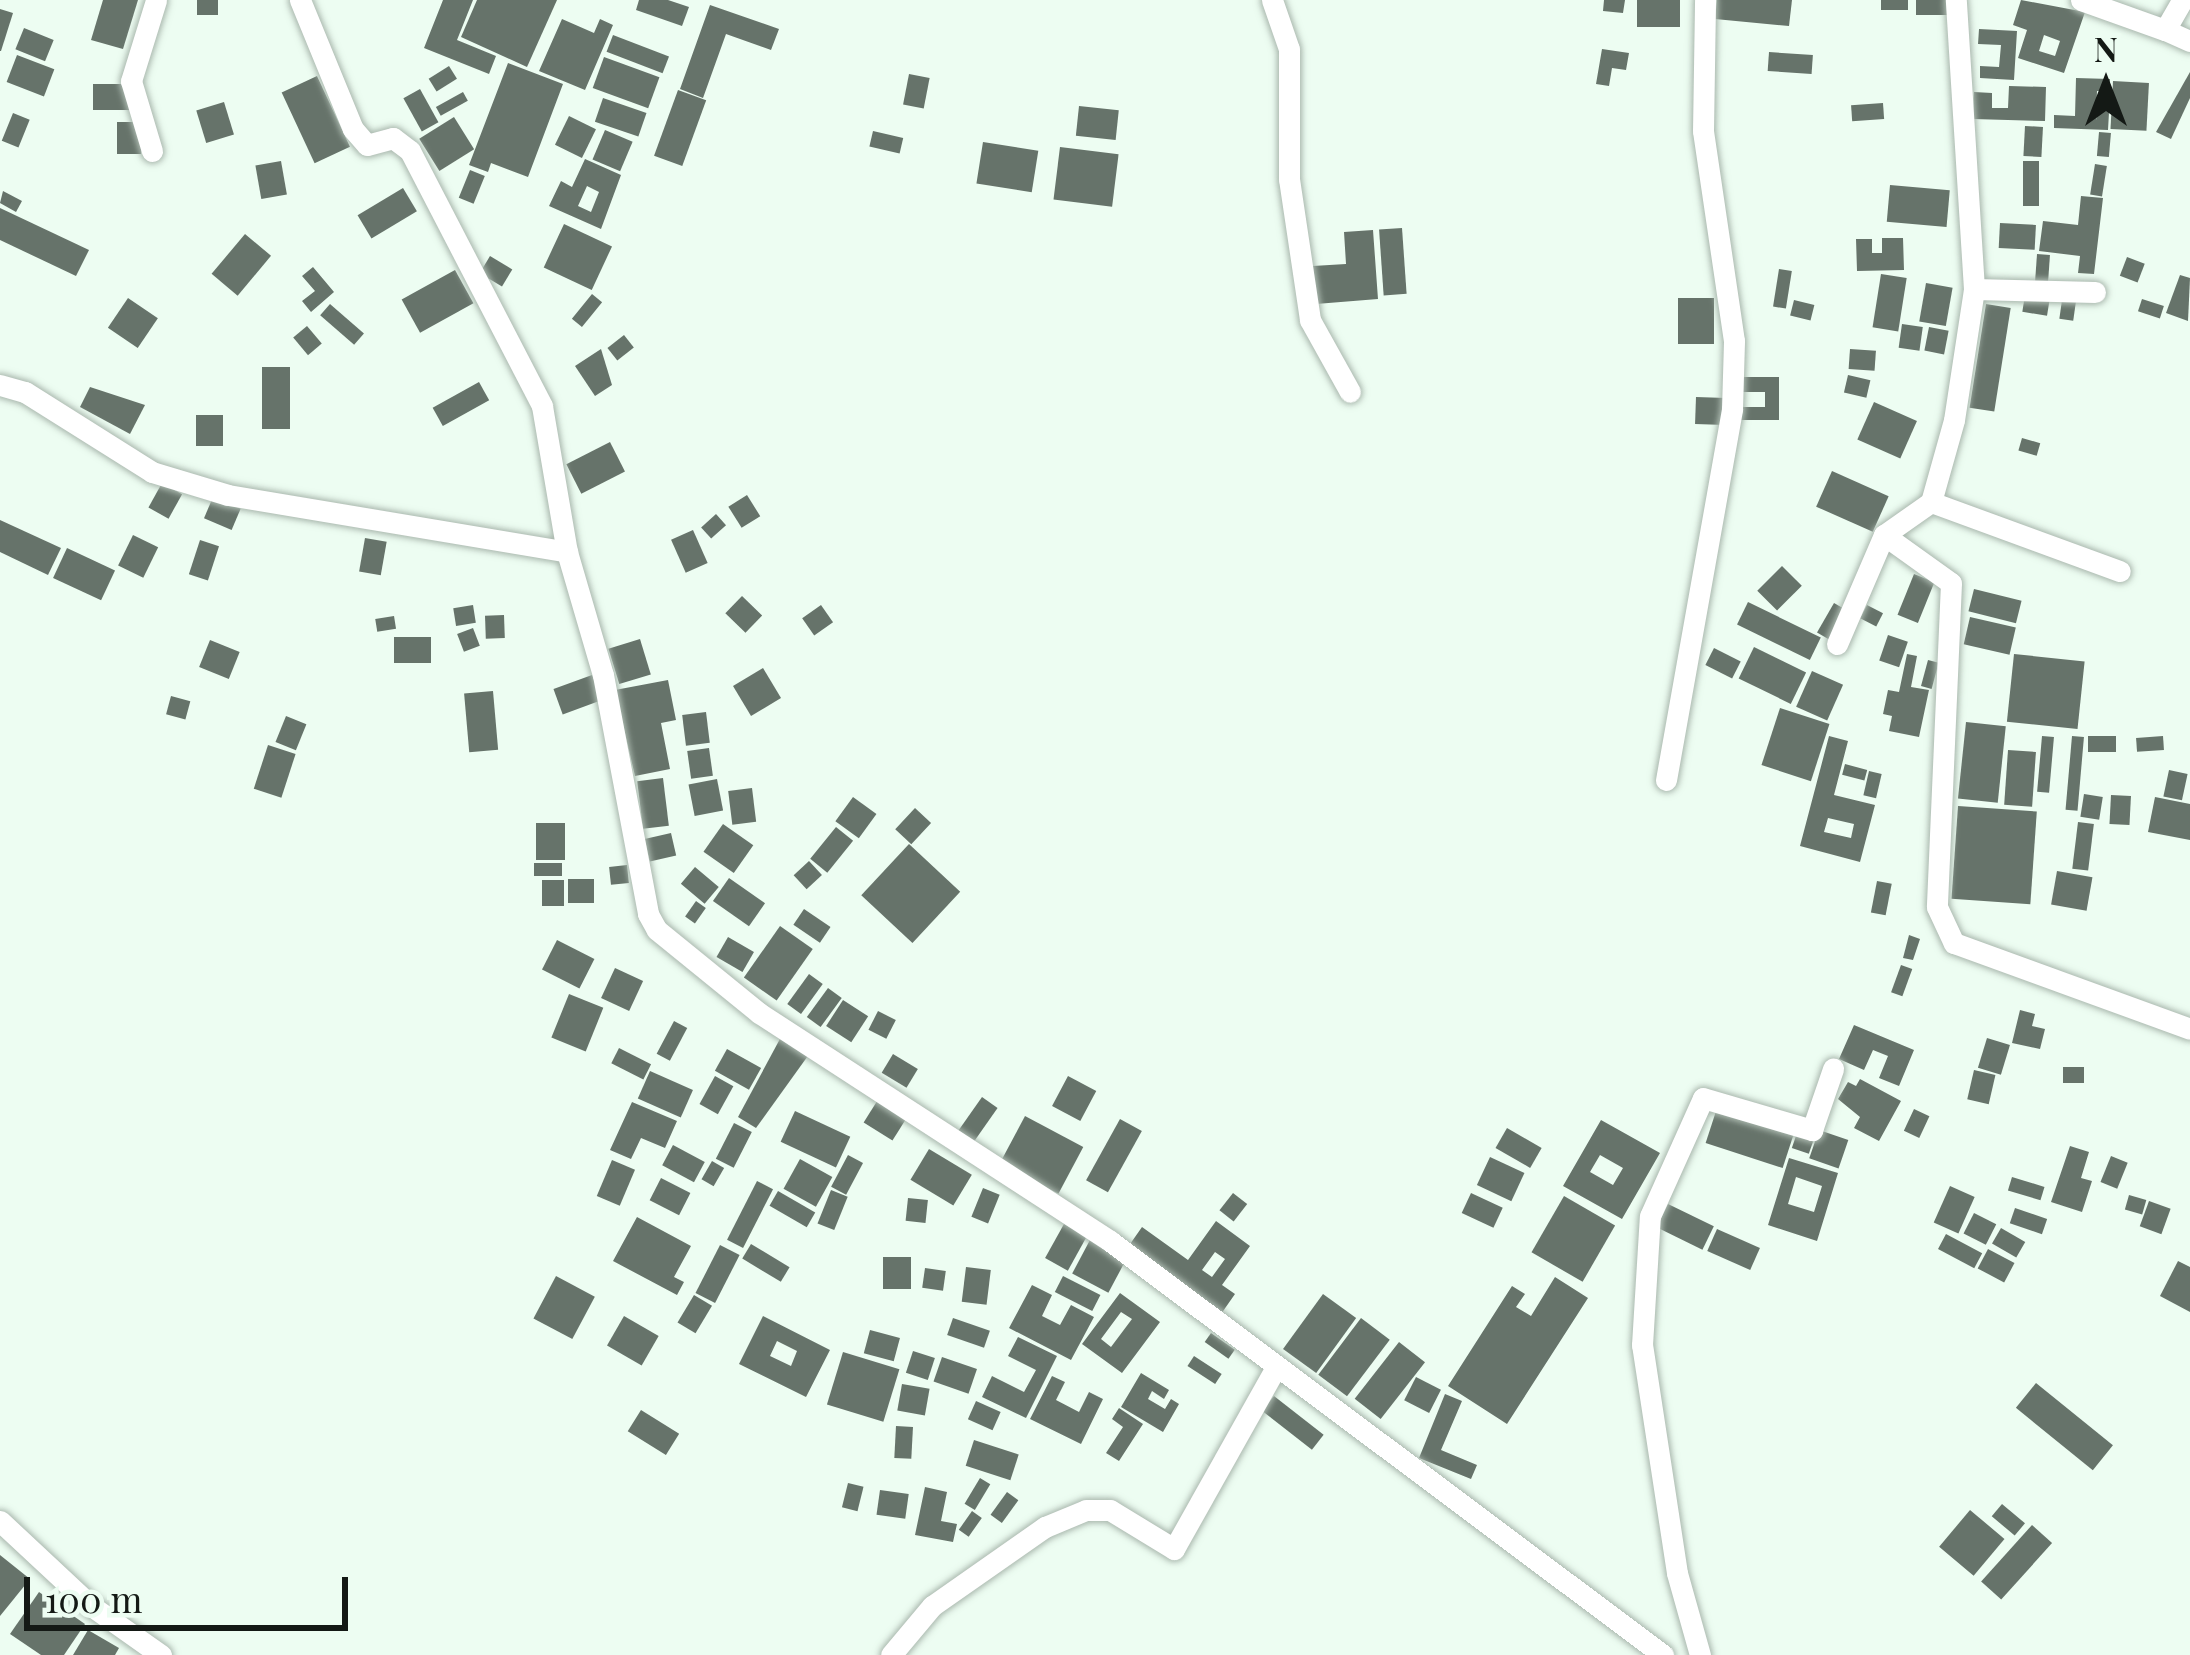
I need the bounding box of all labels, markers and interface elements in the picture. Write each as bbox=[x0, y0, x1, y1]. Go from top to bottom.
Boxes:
north arrow bbox=[2046, 24, 2166, 144]
text: N bbox=[2094, 26, 2118, 70]
scale bar bbox=[30, 1553, 354, 1627]
text: 100 m bbox=[45, 1574, 142, 1622]

